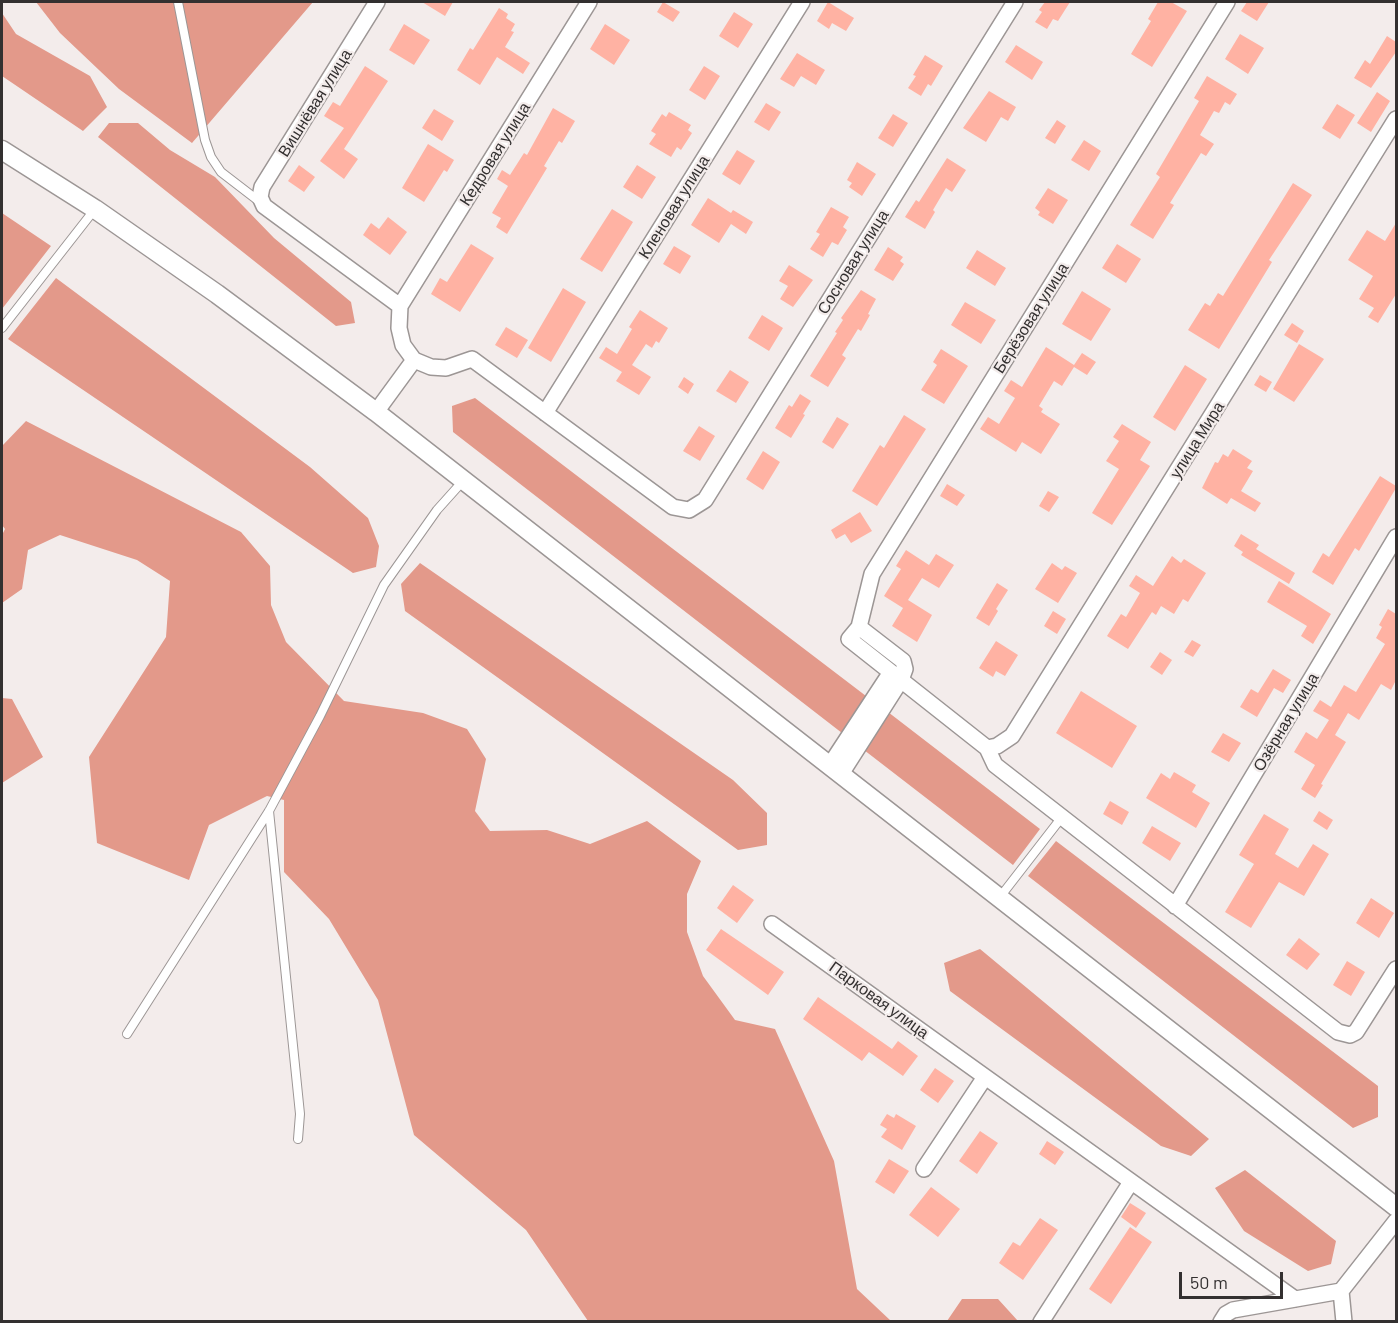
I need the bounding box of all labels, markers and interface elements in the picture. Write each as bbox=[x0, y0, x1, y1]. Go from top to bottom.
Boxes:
street label: Вишнёвая улица bbox=[274, 46, 356, 160]
street label: Кедровая улица bbox=[456, 99, 534, 209]
street label: Кленовая улица bbox=[634, 152, 714, 262]
street label: Сосновая улица bbox=[813, 206, 893, 318]
street label: Берёзовая улица bbox=[989, 259, 1073, 377]
street label: улица Мира bbox=[1166, 398, 1228, 482]
street label: Озёрная улица bbox=[1249, 669, 1323, 775]
street label: Парковая улица bbox=[825, 957, 933, 1043]
scale bar bbox=[1182, 1260, 1286, 1298]
text: 50 m bbox=[1190, 1271, 1228, 1293]

